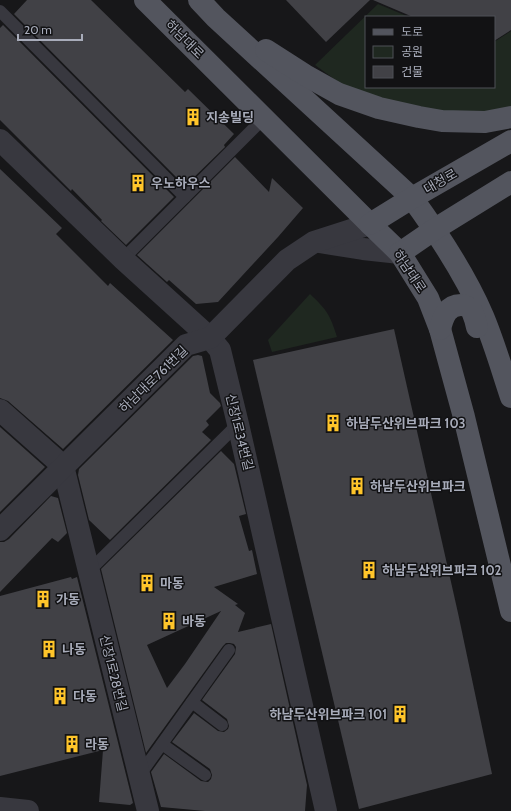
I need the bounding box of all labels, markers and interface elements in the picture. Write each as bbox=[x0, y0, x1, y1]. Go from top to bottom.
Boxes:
scale bar bbox=[18, 16, 82, 42]
street label: 하남대로 bbox=[162, 16, 208, 62]
legend bbox=[365, 16, 495, 88]
text: 20 m bbox=[24, 22, 52, 37]
text: 도로 bbox=[401, 24, 423, 39]
text: 공원 bbox=[401, 44, 423, 59]
text: 건물 bbox=[401, 64, 423, 79]
building icon: 지송빌딩 bbox=[183, 107, 203, 127]
place label: 지송빌딩 bbox=[206, 109, 254, 125]
street label: 대청로 bbox=[420, 165, 460, 197]
building icon: 우노하우스 bbox=[128, 173, 148, 193]
place label: 우노하우스 bbox=[151, 175, 211, 191]
street label: 하남대로 bbox=[390, 247, 430, 295]
street label: 하남대로761번길 bbox=[115, 342, 191, 416]
street label: 신장1로34번길 bbox=[223, 392, 257, 472]
building icon: 하남두산위브파크 103 bbox=[323, 413, 343, 433]
place label: 하남두산위브파크 103 bbox=[346, 415, 466, 431]
building icon: 하남두산위브파크 bbox=[347, 476, 367, 496]
place label: 하남두산위브파크 bbox=[370, 478, 466, 494]
building icon: 하남두산위브파크 102 bbox=[359, 560, 379, 580]
place label: 하남두산위브파크 102 bbox=[382, 562, 502, 578]
building icon: 마동 bbox=[137, 573, 157, 593]
place label: 마동 bbox=[160, 575, 184, 591]
building icon: 가동 bbox=[33, 589, 53, 609]
place label: 가동 bbox=[56, 591, 80, 607]
building icon: 바동 bbox=[159, 611, 179, 631]
place label: 바동 bbox=[182, 613, 206, 629]
street label: 신장1로28번길 bbox=[97, 633, 131, 713]
building icon: 나동 bbox=[39, 639, 59, 659]
place label: 나동 bbox=[62, 641, 86, 657]
building icon: 다동 bbox=[50, 686, 70, 706]
place label: 다동 bbox=[73, 688, 97, 704]
building icon: 하남두산위브파크 101 bbox=[390, 704, 410, 724]
place label: 하남두산위브파크 101 bbox=[270, 706, 387, 722]
building icon: 라동 bbox=[62, 734, 82, 754]
place label: 라동 bbox=[85, 736, 109, 752]

